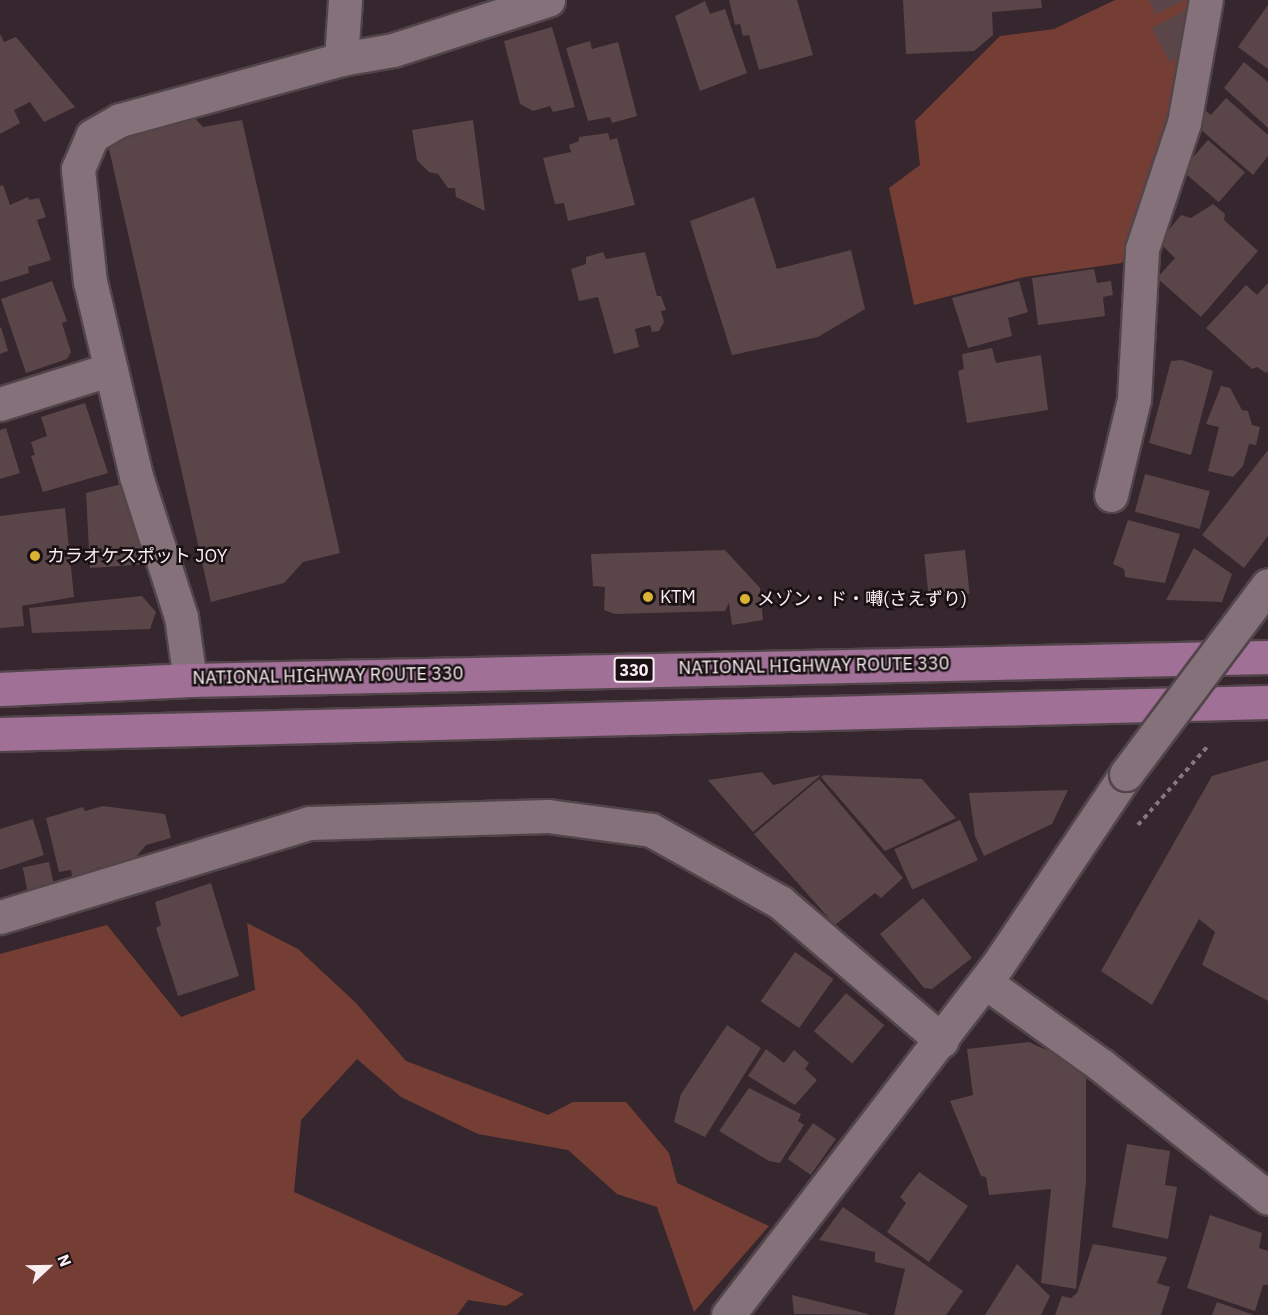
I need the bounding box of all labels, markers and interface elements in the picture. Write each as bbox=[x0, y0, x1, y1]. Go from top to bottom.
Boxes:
place label: カラオケスポット JOY bbox=[47, 545, 227, 567]
marker: カラオケスポット JOY bbox=[28, 549, 42, 563]
place label: KTM bbox=[660, 586, 696, 608]
place label: メゾン・ド・囀(さえずり) bbox=[757, 588, 967, 610]
marker: KTM bbox=[641, 590, 655, 604]
marker: メゾン・ド・囀(さえずり) bbox=[738, 592, 752, 606]
street label: NATIONAL HIGHWAY ROUTE 330 bbox=[678, 653, 950, 679]
road number: 330 bbox=[613, 657, 655, 683]
street label: NATIONAL HIGHWAY ROUTE 330 bbox=[192, 663, 464, 689]
north arrow bbox=[18, 1237, 78, 1297]
text: N bbox=[53, 1251, 76, 1269]

